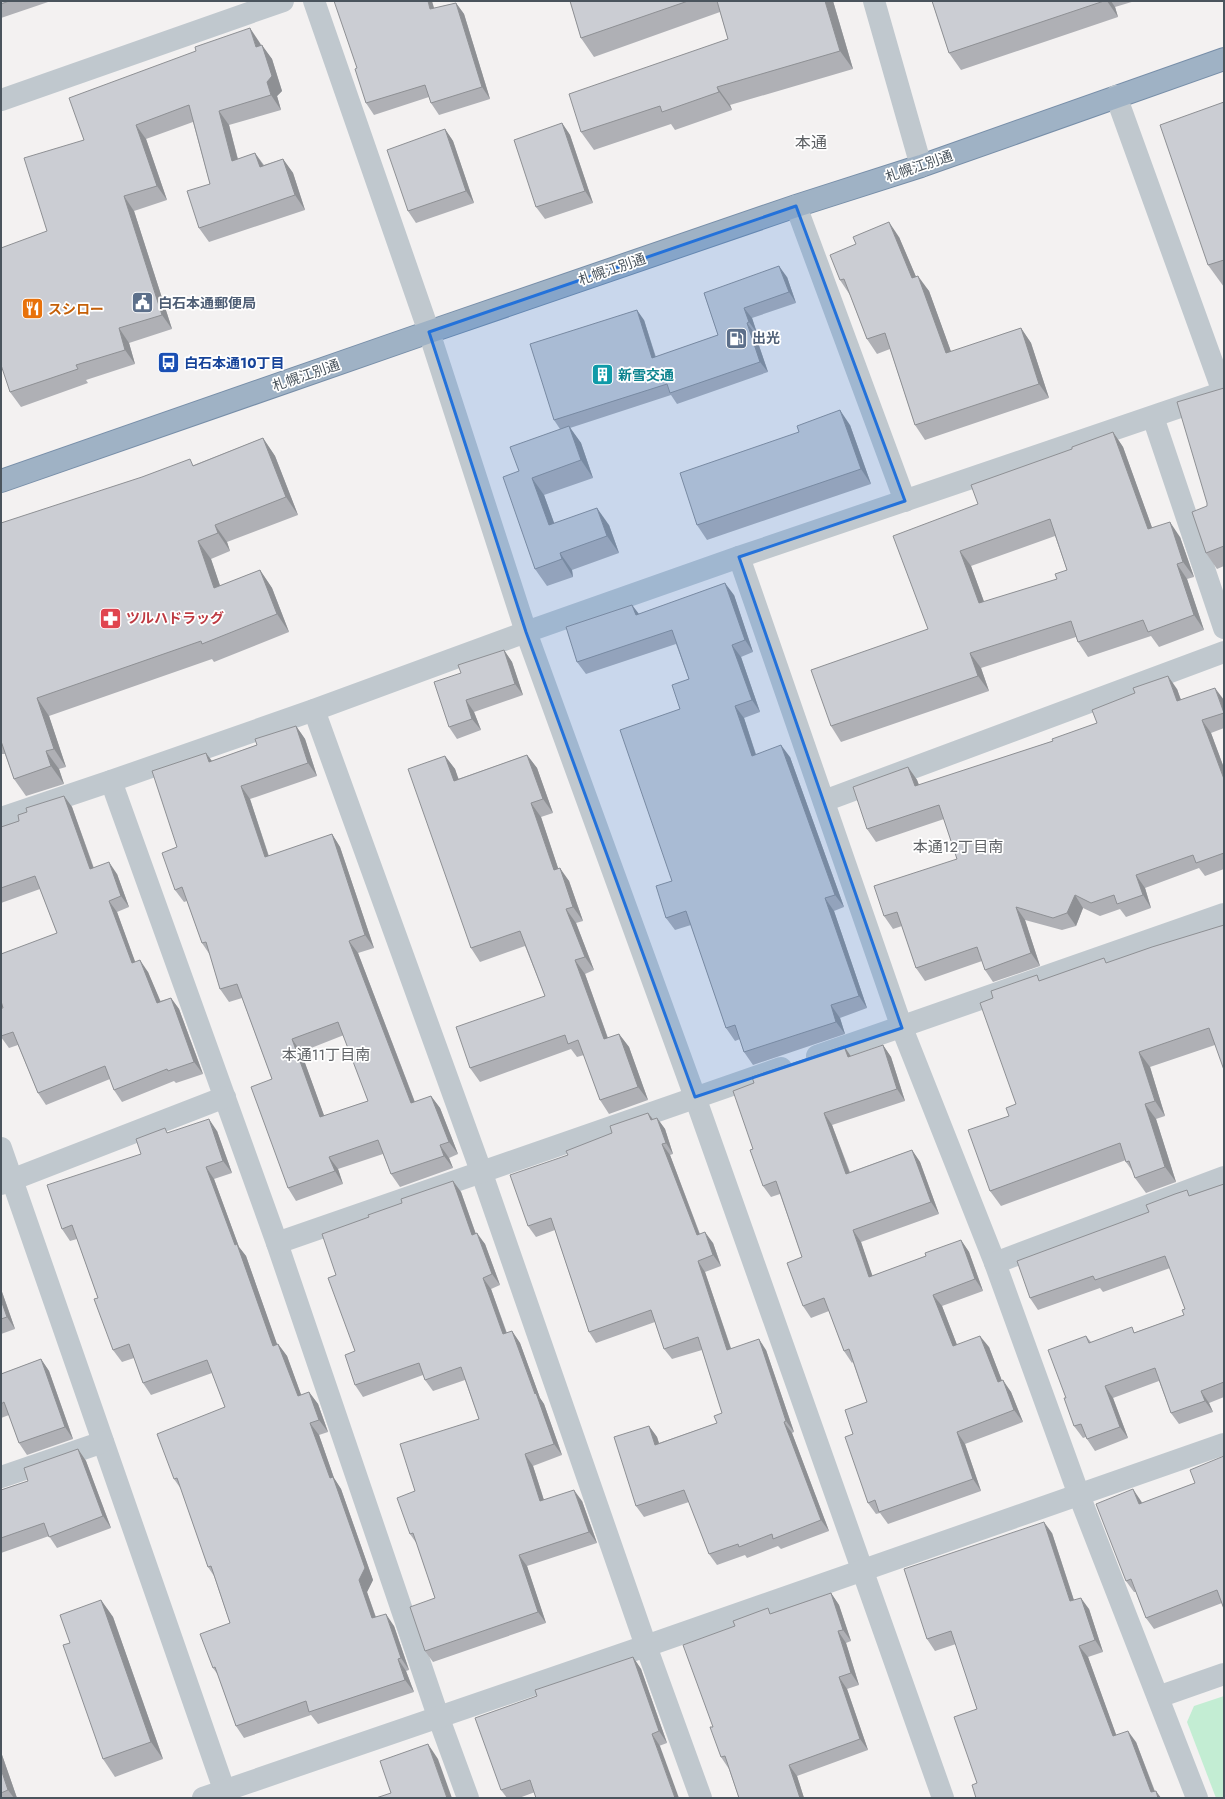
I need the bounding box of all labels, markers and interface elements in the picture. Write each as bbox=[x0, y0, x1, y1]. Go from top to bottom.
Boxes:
district label: 本通 bbox=[795, 131, 827, 154]
street label: 札幌江別通 bbox=[883, 145, 955, 187]
street label: 札幌江別通 bbox=[576, 248, 648, 290]
public building icon: 白石本通郵便局 bbox=[130, 290, 156, 316]
place label: 白石本通郵便局 bbox=[158, 293, 256, 313]
restaurant icon: スシロー bbox=[19, 296, 45, 322]
place label: スシロー bbox=[48, 299, 104, 319]
fuel station icon: 出光 bbox=[724, 325, 750, 351]
place label: 出光 bbox=[752, 328, 780, 348]
bus stop icon: 白石本通10丁目 bbox=[155, 350, 181, 376]
place label: 白石本通10丁目 bbox=[184, 353, 284, 373]
street label: 札幌江別通 bbox=[270, 354, 342, 396]
building icon: 新雪交通 bbox=[590, 362, 616, 388]
place label: 新雪交通 bbox=[618, 365, 674, 385]
pharmacy icon: ツルハドラッグ bbox=[98, 605, 124, 631]
place label: ツルハドラッグ bbox=[126, 608, 224, 628]
district label: 本通12丁目南 bbox=[913, 836, 1003, 858]
district label: 本通11丁目南 bbox=[282, 1044, 370, 1066]

